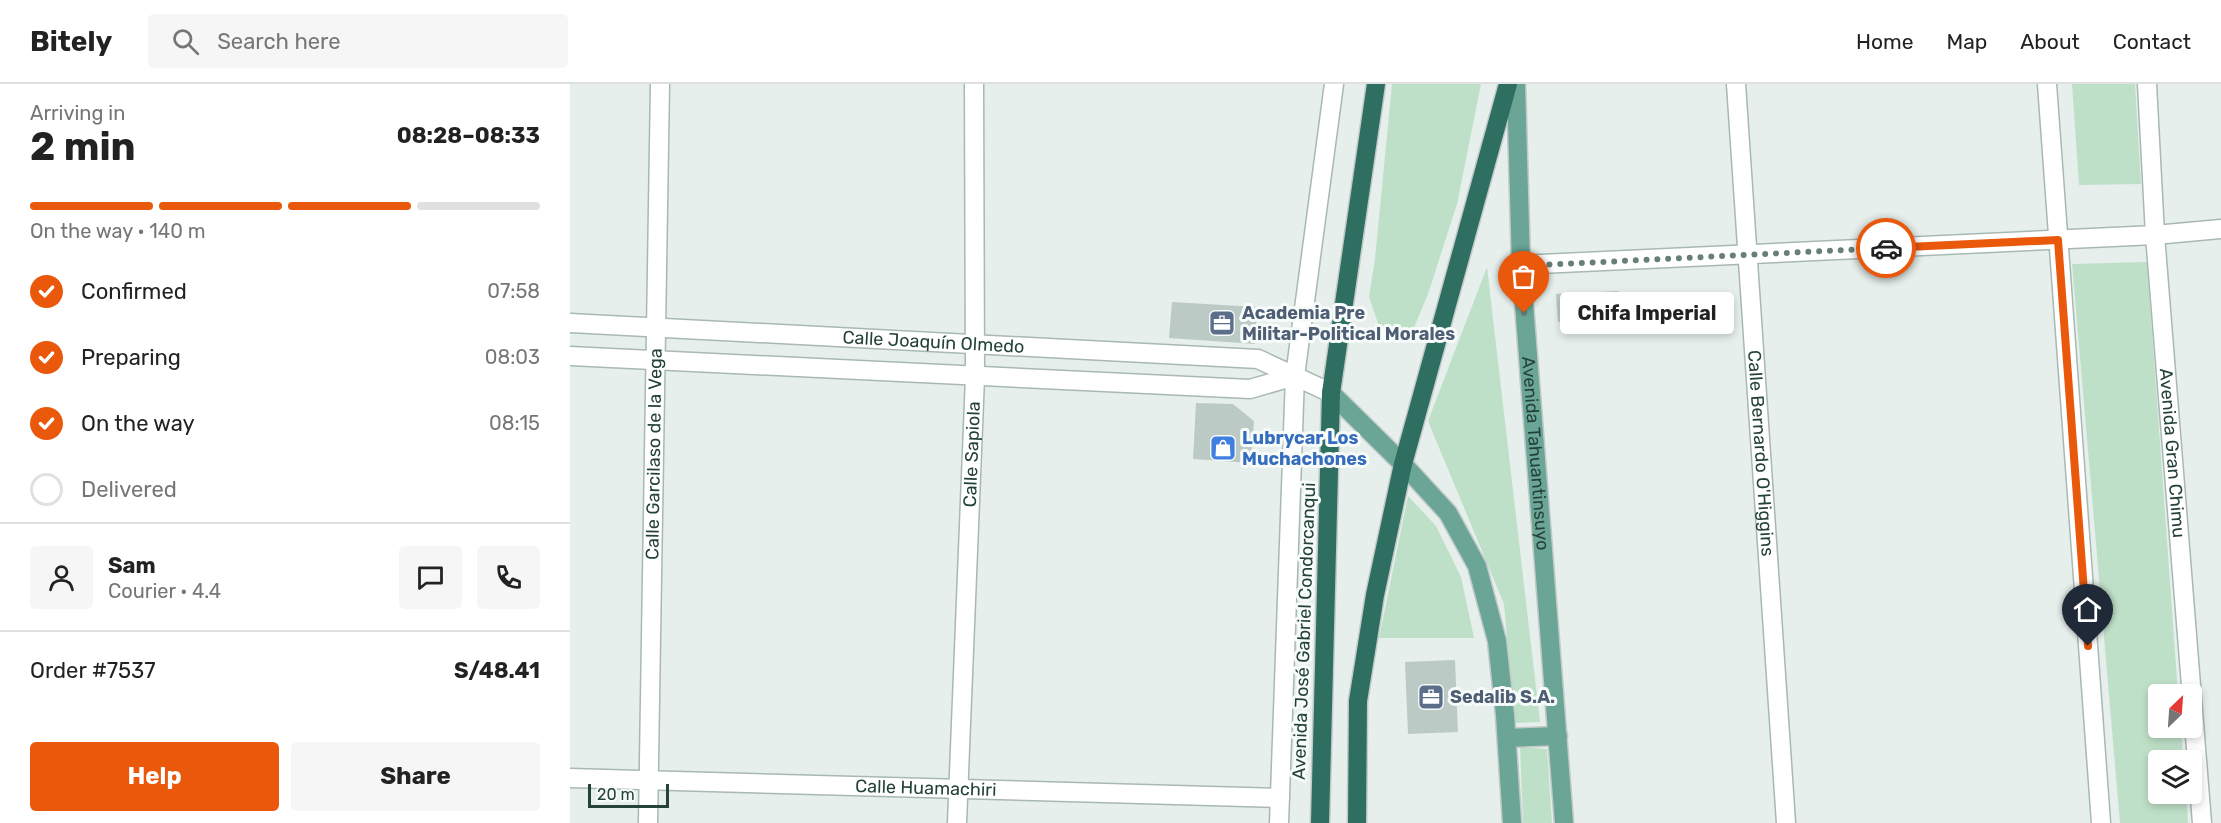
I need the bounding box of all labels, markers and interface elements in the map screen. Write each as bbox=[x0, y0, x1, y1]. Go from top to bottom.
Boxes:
search box bbox=[148, 14, 568, 68]
text: Bitely bbox=[30, 25, 112, 58]
icon: search bbox=[169, 25, 202, 58]
text: Search here bbox=[217, 28, 341, 55]
text: Home bbox=[1856, 29, 1913, 54]
text: Map bbox=[1946, 29, 1987, 54]
text: About bbox=[2020, 29, 2080, 54]
text: Contact bbox=[2113, 29, 2191, 54]
text: Arriving in bbox=[30, 101, 125, 125]
text: 08:28–08:33 bbox=[397, 122, 540, 149]
text: 2 min bbox=[30, 124, 136, 170]
courier bbox=[1856, 218, 1916, 278]
text: On the way · 140 m bbox=[30, 219, 206, 243]
icon: car bbox=[1870, 232, 1903, 265]
pin bbox=[1498, 251, 1549, 313]
icon: bag bbox=[1507, 260, 1540, 293]
icon: check bbox=[30, 275, 63, 308]
text: Confirmed bbox=[81, 278, 187, 305]
text: 07:58 bbox=[487, 279, 540, 303]
callout: Chifa Imperial bbox=[1560, 292, 1734, 334]
text: Chifa Imperial bbox=[1577, 301, 1717, 325]
place label: Academia Pre Militar-Political Morales bbox=[1242, 302, 1455, 345]
office icon: Academia Pre Militar-Political Morales bbox=[1207, 308, 1237, 338]
street label: Calle Joaquín Olmedo bbox=[842, 326, 1025, 358]
icon: check bbox=[30, 341, 63, 374]
text: Preparing bbox=[81, 344, 181, 371]
text: 08:03 bbox=[485, 345, 540, 369]
street label: Calle Garcilaso de la Vega bbox=[641, 348, 667, 560]
street label: Calle Bernardo O'Higgins bbox=[1743, 349, 1779, 557]
street label: Avenida Tahuantinsuyo bbox=[1517, 355, 1554, 551]
street label: Avenida Gran Chimu bbox=[2155, 367, 2190, 539]
street label: Calle Sapiola bbox=[959, 401, 985, 508]
icon: check bbox=[30, 407, 63, 440]
text: On the way bbox=[81, 410, 195, 437]
text: 08:15 bbox=[489, 411, 540, 435]
place label: Lubrycar Los Muchachones bbox=[1242, 427, 1367, 470]
shop icon: Lubrycar Los Muchachones bbox=[1208, 433, 1238, 463]
text: Delivered bbox=[81, 476, 177, 503]
street label: Avenida José Gabriel Condorcanqui bbox=[1288, 482, 1320, 780]
button: person bbox=[30, 546, 93, 609]
button: chat bbox=[399, 546, 462, 609]
button: phone bbox=[477, 546, 540, 609]
text: Sam bbox=[108, 552, 156, 579]
text: Courier · 4.4 bbox=[108, 579, 221, 603]
pin bbox=[2062, 584, 2113, 646]
icon: home bbox=[2071, 593, 2104, 626]
text: Order #7537 bbox=[30, 657, 156, 684]
text: S/48.41 bbox=[454, 657, 540, 684]
office icon: Sedalib S.A. bbox=[1416, 682, 1446, 712]
north arrow bbox=[2148, 684, 2202, 738]
map controls bbox=[2148, 684, 2202, 804]
place label: Sedalib S.A. bbox=[1450, 686, 1555, 708]
button: Help bbox=[30, 742, 279, 811]
button: Share bbox=[291, 742, 540, 811]
button: layers bbox=[2148, 750, 2202, 804]
street label: Calle Huamachiri bbox=[855, 775, 997, 801]
scale bar bbox=[588, 781, 669, 808]
text: 20 m bbox=[597, 785, 635, 804]

